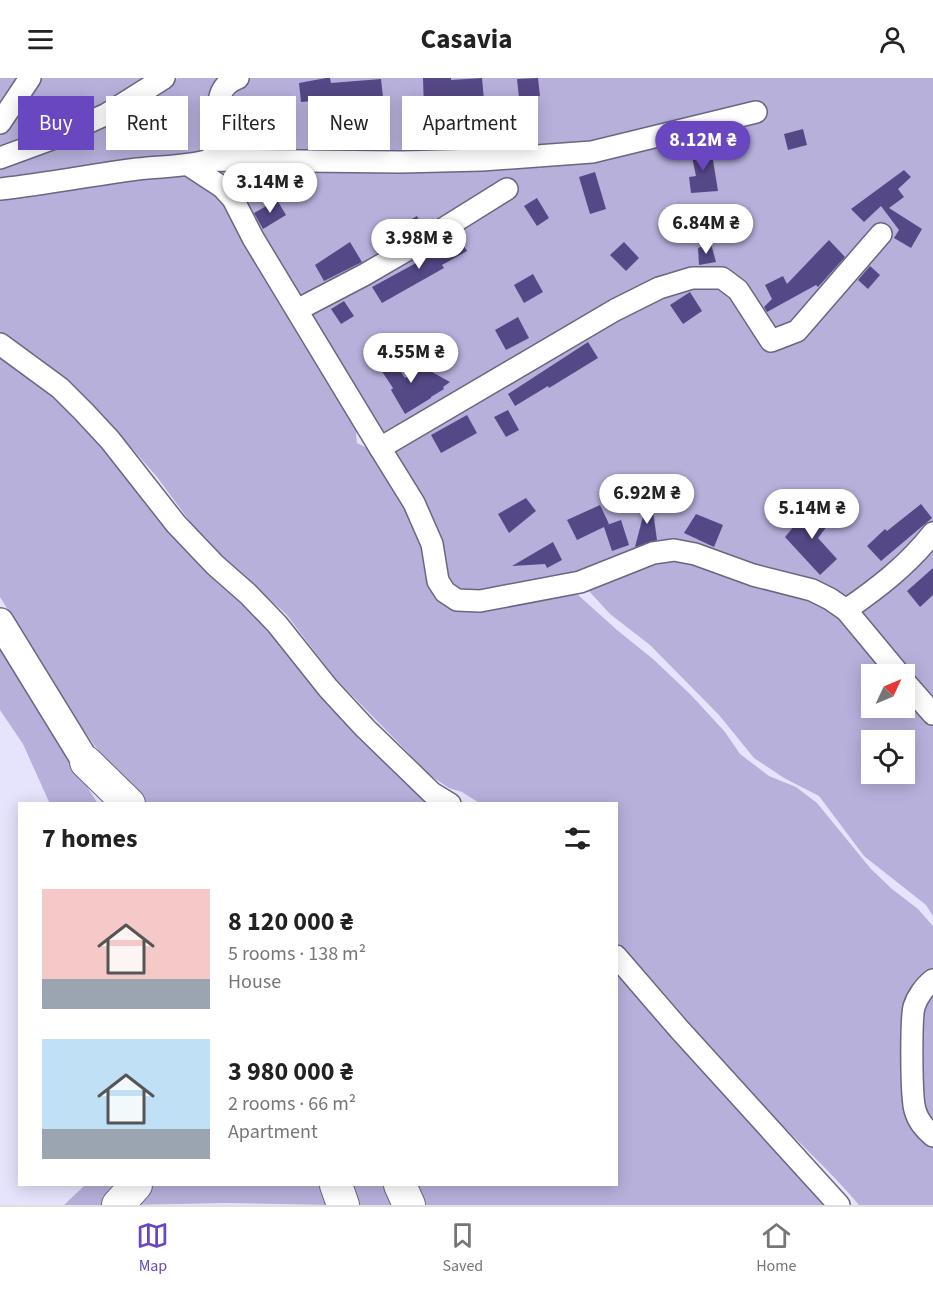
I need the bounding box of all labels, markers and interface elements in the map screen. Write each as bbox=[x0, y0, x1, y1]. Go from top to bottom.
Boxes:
text: Casavia bbox=[421, 20, 512, 59]
icon: menu bbox=[24, 23, 57, 56]
icon: person bbox=[876, 23, 909, 56]
chip: Buy bbox=[18, 96, 94, 150]
chip: Rent bbox=[106, 96, 188, 150]
chip: Filters bbox=[200, 96, 296, 150]
chip: New bbox=[308, 96, 390, 150]
chip: Apartment bbox=[402, 96, 538, 150]
pin: 8.12M ₴ bbox=[648, 121, 758, 172]
text: 8.12M ₴ bbox=[669, 126, 737, 154]
pin: 3.14M ₴ bbox=[215, 163, 325, 214]
text: 3.14M ₴ bbox=[236, 168, 304, 196]
pin: 6.84M ₴ bbox=[651, 204, 761, 255]
text: 6.84M ₴ bbox=[672, 209, 740, 237]
pin: 3.98M ₴ bbox=[364, 219, 474, 270]
text: 3.98M ₴ bbox=[385, 224, 453, 252]
pin: 4.55M ₴ bbox=[356, 333, 466, 384]
text: 4.55M ₴ bbox=[377, 338, 445, 366]
pin: 6.92M ₴ bbox=[592, 474, 702, 525]
text: 6.92M ₴ bbox=[613, 479, 681, 507]
pin: 5.14M ₴ bbox=[757, 489, 867, 540]
text: 5.14M ₴ bbox=[778, 494, 846, 522]
north arrow bbox=[861, 664, 915, 718]
map controls bbox=[861, 664, 915, 784]
button: locate bbox=[861, 730, 915, 784]
text: 7 homes bbox=[42, 820, 137, 857]
icon: filters bbox=[561, 822, 594, 855]
text: 8 120 000 ₴ bbox=[228, 903, 353, 940]
icon: home bbox=[90, 913, 162, 985]
text: 5 rooms · 138 m² bbox=[228, 940, 366, 968]
text: House bbox=[228, 968, 281, 996]
text: 3 980 000 ₴ bbox=[228, 1053, 353, 1090]
icon: home bbox=[90, 1063, 162, 1135]
text: 2 rooms · 66 m² bbox=[228, 1090, 356, 1118]
text: Apartment bbox=[228, 1118, 318, 1146]
tab: Map bbox=[136, 1219, 169, 1277]
tab: Saved bbox=[442, 1219, 483, 1277]
tab: Home bbox=[756, 1219, 797, 1277]

